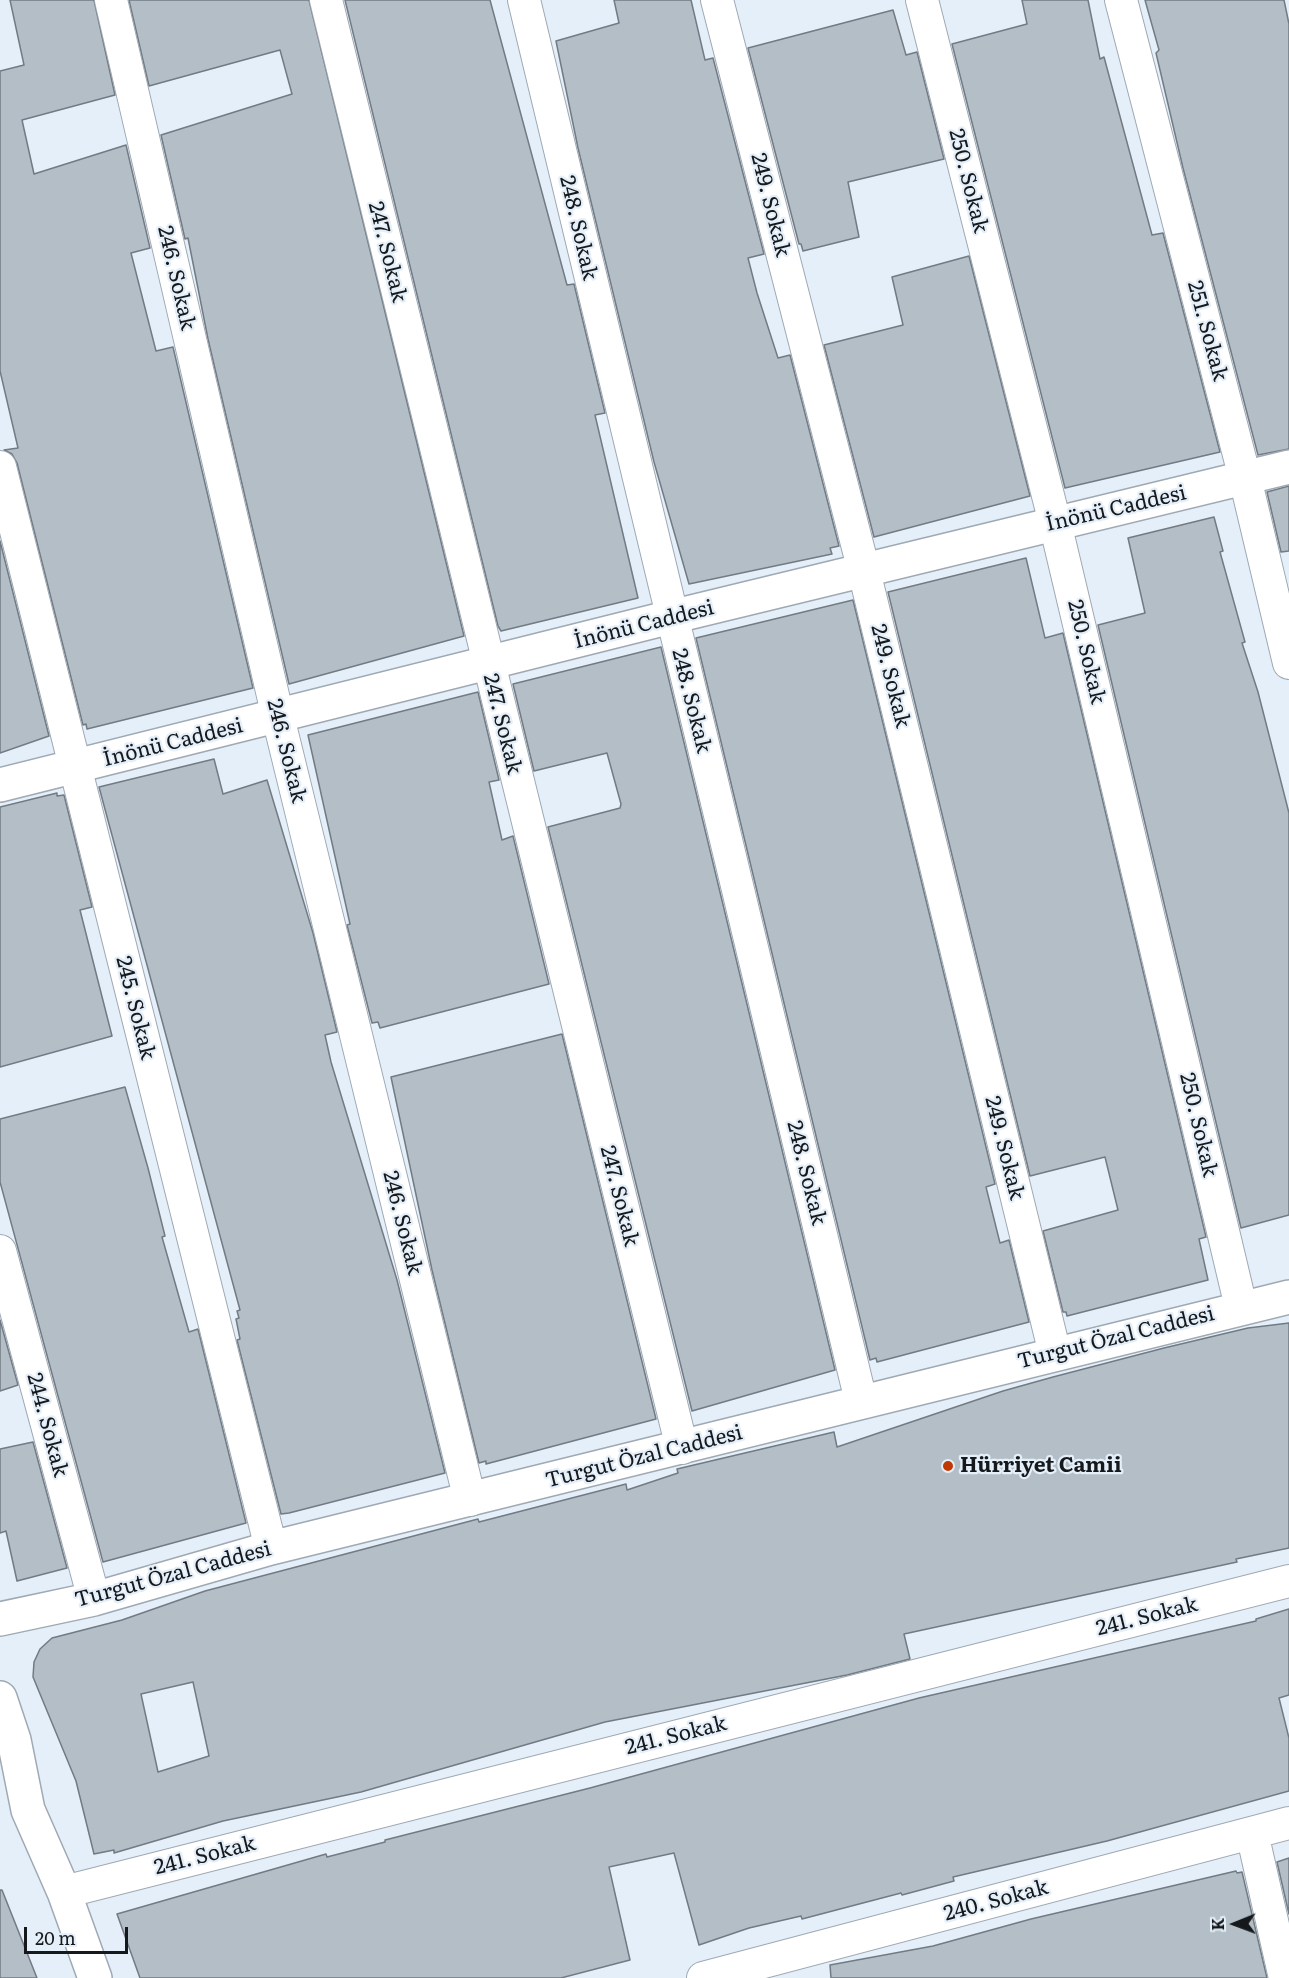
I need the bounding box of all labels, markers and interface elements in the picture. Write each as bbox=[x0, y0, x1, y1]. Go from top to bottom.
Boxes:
street label: 250. Sokak bbox=[943, 126, 993, 236]
street label: 249. Sokak bbox=[745, 151, 795, 259]
street label: 248. Sokak bbox=[554, 173, 602, 283]
street label: 247. Sokak bbox=[362, 199, 412, 305]
street label: 246. Sokak bbox=[152, 223, 200, 333]
street label: 251. Sokak bbox=[1182, 278, 1232, 384]
street label: İnönü Caddesi bbox=[1043, 481, 1189, 537]
street label: İnönü Caddesi bbox=[571, 595, 717, 655]
street label: 250. Sokak bbox=[1062, 597, 1110, 707]
street label: 249. Sokak bbox=[865, 622, 915, 730]
street label: 248. Sokak bbox=[666, 646, 716, 756]
street label: 247. Sokak bbox=[477, 671, 527, 777]
street label: 246. Sokak bbox=[261, 696, 311, 806]
street label: İnönü Caddesi bbox=[100, 713, 246, 773]
street label: 245. Sokak bbox=[110, 954, 160, 1062]
street label: 250. Sokak bbox=[1174, 1070, 1222, 1180]
street label: 249. Sokak bbox=[979, 1094, 1029, 1202]
street label: 248. Sokak bbox=[781, 1118, 831, 1228]
street label: 247. Sokak bbox=[594, 1143, 644, 1249]
street label: 246. Sokak bbox=[377, 1168, 427, 1278]
street label: Turgut Özal Caddesi bbox=[1015, 1301, 1217, 1375]
street label: 244. Sokak bbox=[21, 1370, 73, 1480]
street label: Turgut Özal Caddesi bbox=[543, 1420, 745, 1494]
place label: Hürriyet Camii bbox=[960, 1453, 1122, 1479]
marker: Hürriyet Camii bbox=[941, 1459, 955, 1473]
street label: Turgut Özal Caddesi bbox=[72, 1537, 274, 1613]
street label: 241. Sokak bbox=[1094, 1592, 1200, 1642]
street label: 241. Sokak bbox=[623, 1711, 729, 1761]
street label: 241. Sokak bbox=[152, 1831, 258, 1881]
street label: 240. Sokak bbox=[941, 1875, 1051, 1927]
north arrow bbox=[1205, 1894, 1265, 1954]
scale bar bbox=[27, 1915, 130, 1953]
text: K bbox=[1205, 1918, 1229, 1931]
text: 20 m bbox=[35, 1924, 76, 1951]

